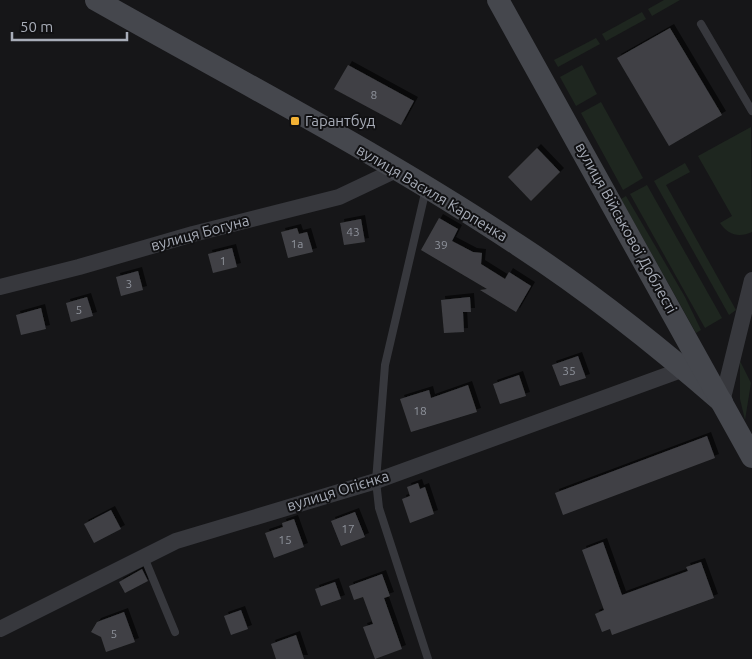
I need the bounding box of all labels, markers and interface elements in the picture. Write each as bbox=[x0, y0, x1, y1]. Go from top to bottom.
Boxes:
scale bar bbox=[12, 10, 128, 42]
text: 50 m bbox=[20, 18, 53, 35]
house number: 8 bbox=[371, 88, 378, 101]
place label: Гарантбуд bbox=[305, 112, 376, 129]
marker: Гарантбуд bbox=[289, 115, 301, 127]
street label: вулиця Військової Доблесті bbox=[572, 139, 681, 316]
street label: вулиця Василя Карпенка bbox=[354, 141, 511, 244]
street label: вулиця Богуна bbox=[149, 211, 251, 254]
house number: 43 bbox=[346, 225, 360, 238]
house number: 1а bbox=[291, 237, 303, 250]
house number: 39 bbox=[434, 238, 448, 251]
house number: 1 bbox=[220, 254, 226, 267]
house number: 3 bbox=[126, 277, 132, 290]
house number: 5 bbox=[76, 303, 82, 316]
house number: 35 bbox=[562, 364, 576, 377]
house number: 18 bbox=[413, 404, 427, 417]
street label: вулиця Огієнка bbox=[285, 467, 391, 514]
house number: 17 bbox=[341, 522, 355, 535]
house number: 15 bbox=[278, 533, 292, 546]
house number: 5 bbox=[111, 627, 117, 640]

